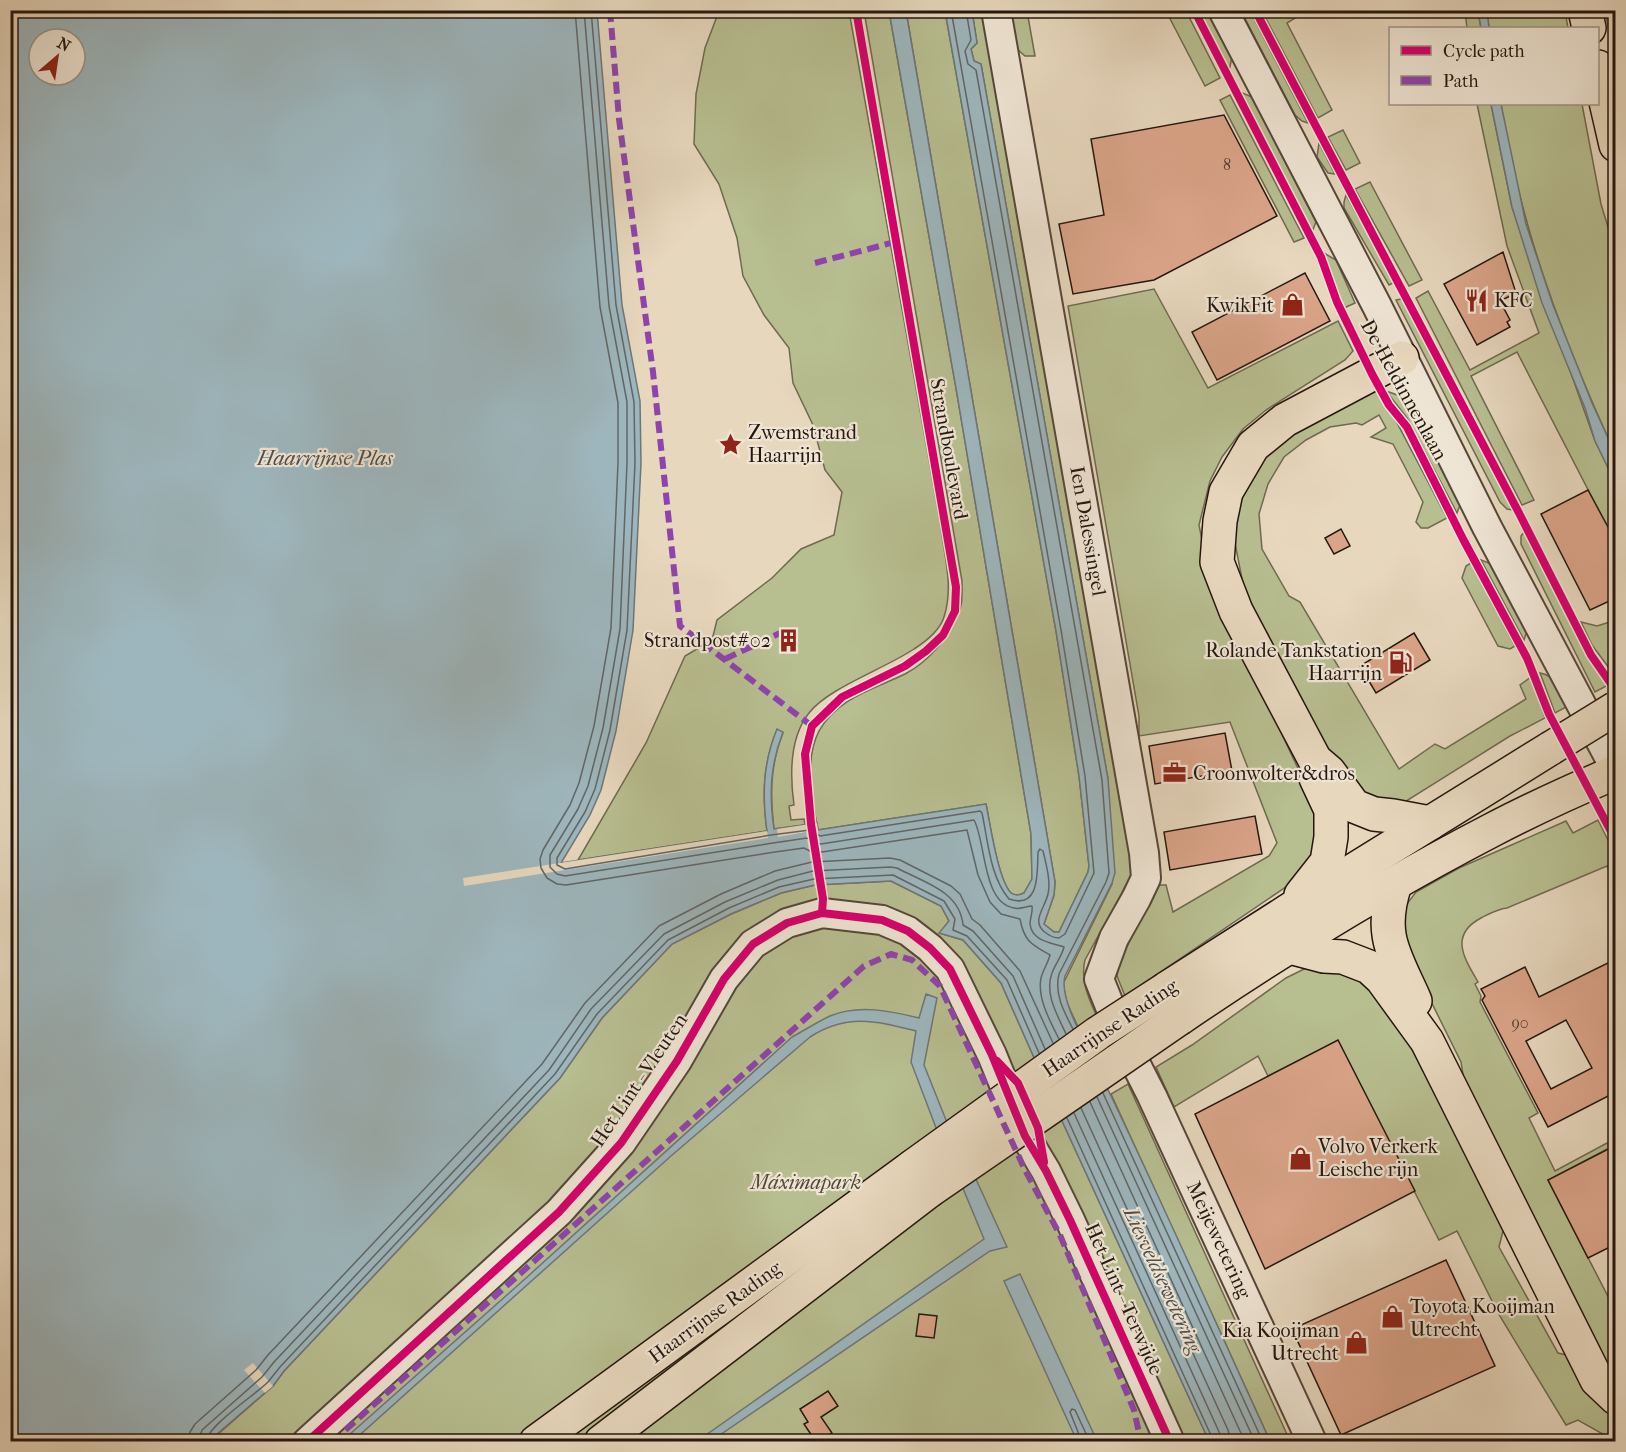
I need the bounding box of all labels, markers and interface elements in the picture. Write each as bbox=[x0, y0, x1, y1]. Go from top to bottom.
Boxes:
north arrow bbox=[27, 27, 87, 87]
legend bbox=[1389, 27, 1599, 105]
text: N bbox=[54, 33, 75, 56]
text: Cycle path bbox=[1443, 41, 1524, 62]
text: Path bbox=[1443, 71, 1479, 92]
house number: 8 bbox=[1223, 155, 1231, 174]
restaurant icon: KFC bbox=[1463, 287, 1489, 313]
place label: KFC bbox=[1494, 289, 1533, 312]
shop icon: KwikFit bbox=[1279, 292, 1305, 318]
place label: KwikFit bbox=[1206, 294, 1274, 317]
street label: De Heldinnenlaan bbox=[1356, 316, 1452, 465]
street label: Strandboulevard bbox=[925, 377, 973, 522]
place label: Zwemstrand Haarrijn bbox=[748, 421, 858, 467]
place icon: Zwemstrand Haarrijn bbox=[717, 431, 743, 457]
water label: Haarrijnse Plas bbox=[256, 446, 393, 470]
street label: Ien Dalessingel bbox=[1065, 464, 1111, 598]
building icon: Strandpost#02 bbox=[776, 627, 802, 653]
place label: Strandpost#02 bbox=[644, 629, 771, 652]
place label: Rolande Tankstation Haarrijn bbox=[1205, 639, 1382, 685]
fuel station icon: Rolande Tankstation Haarrijn bbox=[1387, 649, 1413, 675]
office icon: Croonwolter&dros bbox=[1162, 760, 1188, 786]
place label: Croonwolter&dros bbox=[1193, 762, 1355, 785]
street label: Haarrijnse Rading bbox=[1038, 974, 1182, 1082]
street label: Het Lint - Vleuten bbox=[586, 1009, 692, 1151]
house number: 90 bbox=[1511, 1013, 1529, 1032]
place label: Volvo Verkerk Leische rijn bbox=[1317, 1135, 1438, 1181]
shop icon: Volvo Verkerk Leische rijn bbox=[1287, 1145, 1313, 1171]
park label: Máximapark bbox=[749, 1171, 861, 1194]
street label: Meijewetering bbox=[1182, 1178, 1256, 1303]
water label: Liesveldsewetering bbox=[1118, 1201, 1208, 1357]
street label: Het Lint - Terwijde bbox=[1080, 1219, 1168, 1379]
street label: Haarrijnse Rading bbox=[644, 1256, 786, 1368]
place label: Toyota Kooijman Utrecht bbox=[1410, 1295, 1555, 1341]
shop icon: Toyota Kooijman Utrecht bbox=[1379, 1304, 1405, 1330]
place label: Kia Kooijman Utrecht bbox=[1222, 1319, 1339, 1365]
shop icon: Kia Kooijman Utrecht bbox=[1344, 1329, 1370, 1355]

